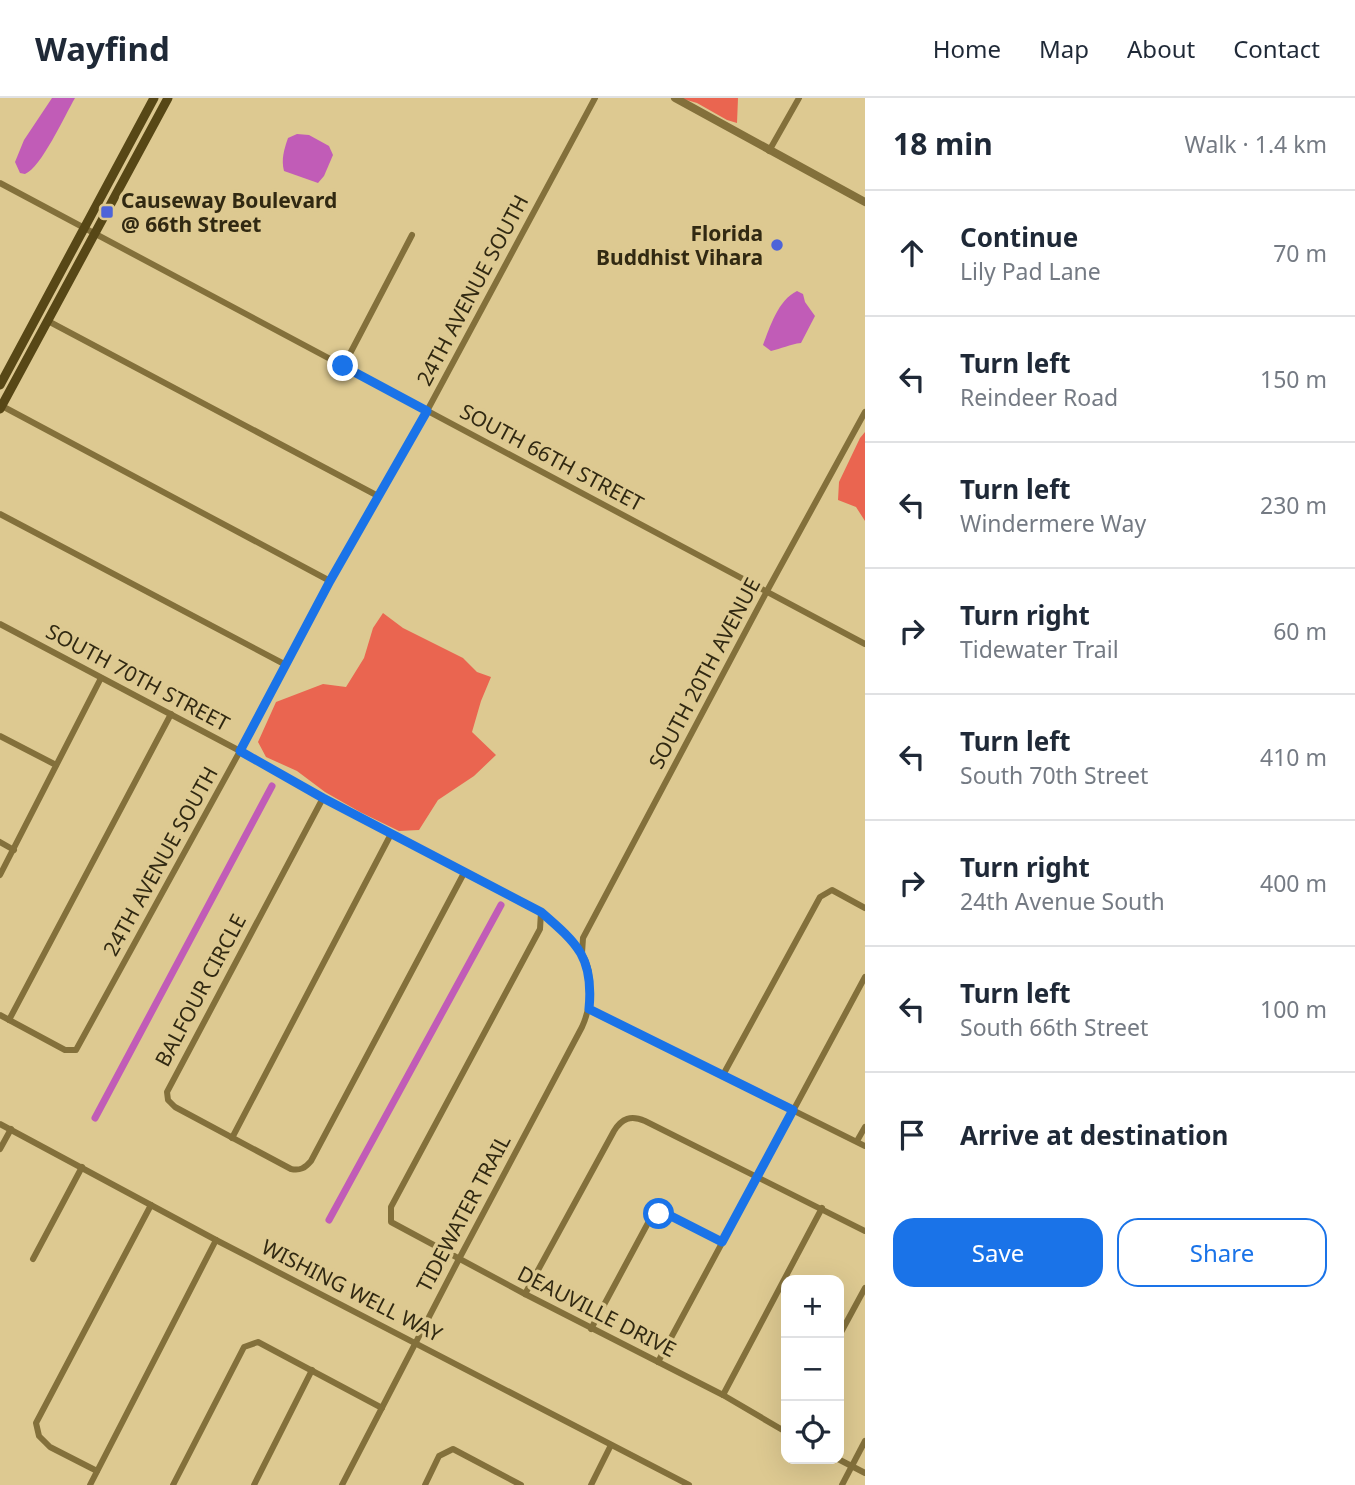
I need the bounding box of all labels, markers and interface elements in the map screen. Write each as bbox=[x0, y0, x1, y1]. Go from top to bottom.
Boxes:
text: Wayfind bbox=[35, 26, 170, 71]
text: Home bbox=[933, 32, 1001, 65]
text: Map bbox=[1039, 32, 1089, 65]
text: About bbox=[1127, 32, 1195, 65]
text: Contact bbox=[1233, 32, 1320, 65]
text: 18 min bbox=[893, 123, 993, 164]
text: Walk · 1.4 km bbox=[1185, 128, 1327, 160]
place label: Causeway Boulevard @ 66th Street bbox=[121, 186, 337, 238]
street label: 24TH AVENUE SOUTH bbox=[410, 190, 534, 390]
marker: Causeway Boulevard @ 66th Street bbox=[99, 204, 115, 220]
place label: Florida Buddhist Vihara bbox=[596, 219, 763, 271]
text: Continue bbox=[960, 219, 1078, 255]
icon: ahead bbox=[893, 234, 931, 272]
marker: Florida Buddhist Vihara bbox=[769, 237, 785, 253]
text: 70 m bbox=[1273, 237, 1327, 269]
text: Lily Pad Lane bbox=[960, 255, 1101, 287]
text: Turn left bbox=[960, 345, 1071, 381]
route end bbox=[327, 350, 358, 381]
icon: left bbox=[893, 360, 931, 398]
text: 150 m bbox=[1260, 363, 1327, 395]
text: Reindeer Road bbox=[960, 381, 1118, 413]
street label: SOUTH 66TH STREET bbox=[455, 397, 649, 517]
text: Turn left bbox=[960, 471, 1071, 507]
icon: left bbox=[893, 486, 931, 524]
text: 230 m bbox=[1260, 489, 1327, 521]
text: Windermere Way bbox=[960, 507, 1146, 539]
street label: SOUTH 20TH AVENUE bbox=[642, 573, 766, 773]
text: Turn right bbox=[960, 597, 1090, 633]
icon: right bbox=[893, 612, 931, 650]
text: 60 m bbox=[1273, 615, 1327, 647]
street label: SOUTH 70TH STREET bbox=[41, 617, 235, 737]
text: Tidewater Trail bbox=[960, 633, 1119, 665]
text: Turn left bbox=[960, 723, 1071, 759]
icon: left bbox=[893, 738, 931, 776]
text: 410 m bbox=[1260, 741, 1327, 773]
text: South 70th Street bbox=[960, 759, 1148, 791]
street label: 24TH AVENUE SOUTH bbox=[96, 761, 224, 961]
text: Turn right bbox=[960, 849, 1090, 885]
icon: right bbox=[893, 864, 931, 902]
text: 400 m bbox=[1260, 867, 1327, 899]
text: 24th Avenue South bbox=[960, 885, 1165, 917]
street label: BALFOUR CIRCLE bbox=[148, 909, 252, 1071]
text: Turn left bbox=[960, 975, 1071, 1011]
icon: left bbox=[893, 990, 931, 1028]
text: 100 m bbox=[1260, 993, 1327, 1025]
text: South 66th Street bbox=[960, 1011, 1148, 1043]
icon: arrive bbox=[893, 1116, 931, 1154]
text: Arrive at destination bbox=[960, 1117, 1229, 1153]
street label: TIDEWATER TRAIL bbox=[410, 1129, 516, 1297]
route start bbox=[643, 1198, 674, 1229]
button: Save bbox=[893, 1218, 1103, 1287]
button: Share bbox=[1117, 1218, 1327, 1287]
street label: WISHING WELL WAY bbox=[257, 1232, 447, 1348]
street label: DEAUVILLE DRIVE bbox=[513, 1259, 681, 1363]
map controls bbox=[781, 1275, 844, 1464]
button: + bbox=[781, 1275, 844, 1338]
button: − bbox=[781, 1338, 844, 1401]
button: locate bbox=[781, 1401, 844, 1464]

